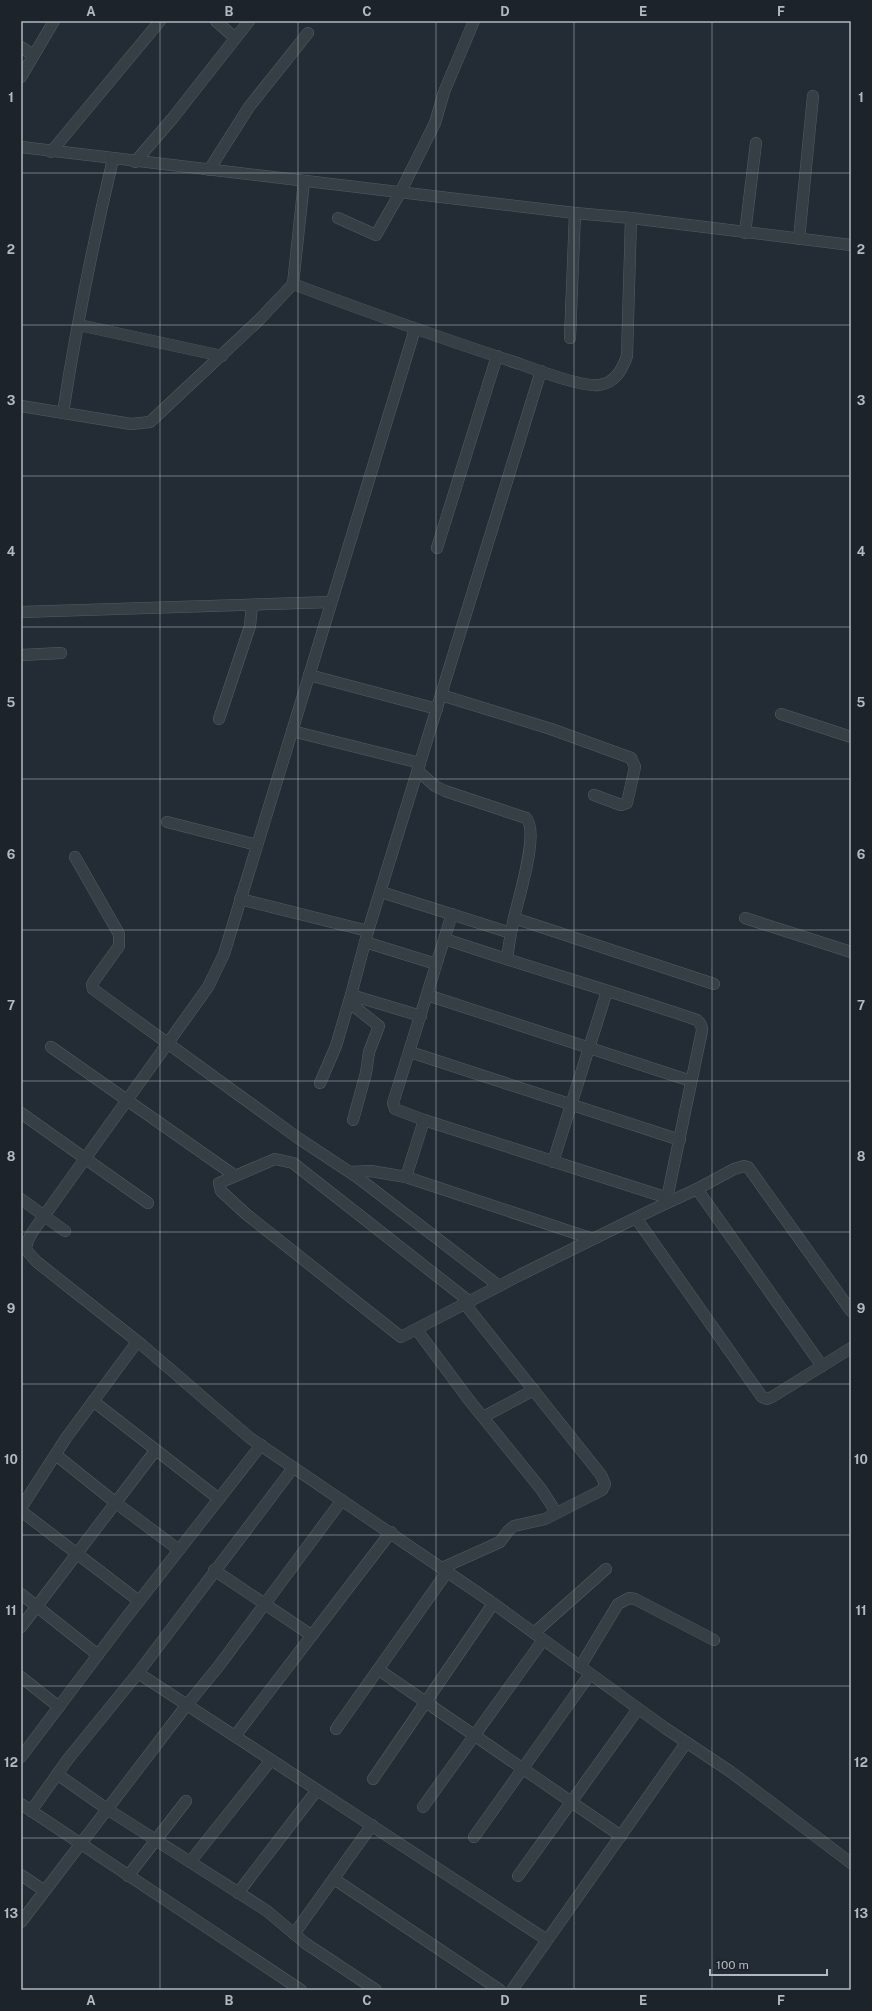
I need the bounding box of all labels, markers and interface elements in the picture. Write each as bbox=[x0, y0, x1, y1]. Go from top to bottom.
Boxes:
text: A bbox=[86, 4, 96, 19]
text: B bbox=[225, 4, 234, 19]
text: C bbox=[362, 4, 372, 19]
text: D bbox=[500, 4, 510, 19]
text: E bbox=[639, 4, 647, 19]
text: F bbox=[777, 4, 785, 19]
text: 1 bbox=[8, 90, 14, 105]
text: 1 bbox=[858, 90, 864, 105]
text: 2 bbox=[7, 242, 15, 257]
text: 2 bbox=[857, 242, 865, 257]
text: 3 bbox=[7, 393, 16, 408]
text: 3 bbox=[857, 393, 866, 408]
text: 4 bbox=[7, 544, 16, 559]
text: 4 bbox=[857, 544, 866, 559]
text: 5 bbox=[7, 695, 16, 710]
text: 5 bbox=[857, 695, 866, 710]
text: 6 bbox=[7, 847, 16, 862]
text: 6 bbox=[857, 847, 866, 862]
text: 7 bbox=[7, 998, 15, 1013]
text: 7 bbox=[857, 998, 865, 1013]
text: 8 bbox=[7, 1149, 16, 1164]
text: 8 bbox=[857, 1149, 866, 1164]
text: 9 bbox=[7, 1301, 15, 1316]
text: 9 bbox=[857, 1301, 865, 1316]
text: 10 bbox=[4, 1452, 18, 1467]
text: 10 bbox=[854, 1452, 868, 1467]
text: 11 bbox=[5, 1603, 17, 1618]
text: 11 bbox=[855, 1603, 867, 1618]
text: 12 bbox=[4, 1755, 18, 1770]
text: 12 bbox=[854, 1755, 868, 1770]
text: 13 bbox=[4, 1906, 18, 1921]
text: 13 bbox=[854, 1906, 868, 1921]
scale bar bbox=[710, 1951, 827, 1977]
text: 100 m bbox=[716, 1958, 749, 1972]
text: A bbox=[86, 1993, 96, 2008]
text: B bbox=[225, 1993, 234, 2008]
text: C bbox=[362, 1993, 372, 2008]
text: D bbox=[500, 1993, 510, 2008]
text: E bbox=[639, 1993, 647, 2008]
text: F bbox=[777, 1993, 785, 2008]

